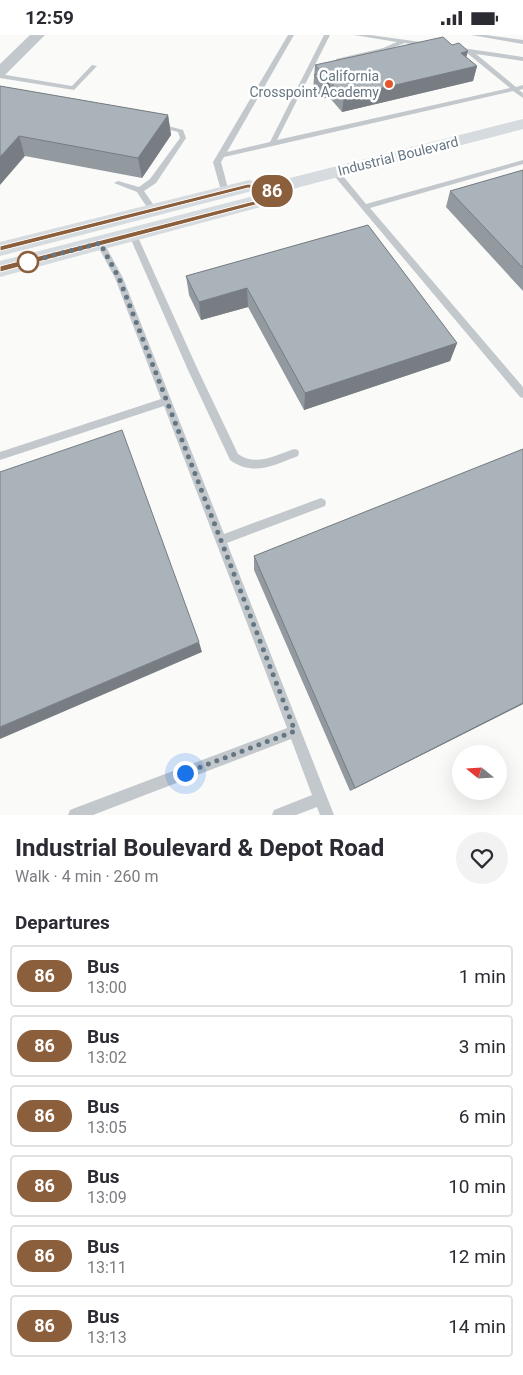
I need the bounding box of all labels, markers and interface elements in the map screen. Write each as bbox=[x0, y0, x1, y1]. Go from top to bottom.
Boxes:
text: 12:59 bbox=[25, 6, 74, 29]
place label: California Crosspoint Academy bbox=[250, 68, 379, 100]
marker: California Crosspoint Academy bbox=[383, 78, 395, 90]
street label: Industrial Boulevard bbox=[336, 133, 460, 179]
line badge: 86 bbox=[250, 175, 294, 207]
text: 86 bbox=[262, 180, 282, 201]
unlabelled marker bbox=[17, 251, 39, 273]
north arrow bbox=[452, 745, 508, 800]
map controls bbox=[452, 745, 507, 800]
your location bbox=[173, 761, 198, 786]
button: heart bbox=[456, 832, 508, 884]
text: Industrial Boulevard & Depot Road bbox=[15, 834, 384, 862]
text: Walk · 4 min · 260 m bbox=[15, 867, 159, 886]
text: Departures bbox=[15, 911, 110, 934]
text: Bus bbox=[87, 955, 120, 978]
text: 86 bbox=[34, 965, 55, 986]
text: 1 min bbox=[459, 965, 506, 988]
text: 13:00 bbox=[87, 978, 127, 997]
text: Bus bbox=[87, 1025, 120, 1048]
text: 86 bbox=[34, 1035, 55, 1056]
text: 3 min bbox=[459, 1035, 506, 1058]
text: 13:02 bbox=[87, 1048, 127, 1067]
text: Bus bbox=[87, 1095, 120, 1118]
text: 86 bbox=[34, 1105, 55, 1126]
text: 6 min bbox=[459, 1105, 506, 1128]
text: 13:05 bbox=[87, 1118, 127, 1137]
text: Bus bbox=[87, 1165, 120, 1188]
text: 86 bbox=[34, 1175, 55, 1196]
text: 10 min bbox=[448, 1175, 506, 1198]
text: 13:09 bbox=[87, 1188, 127, 1207]
text: Bus bbox=[87, 1235, 120, 1258]
text: 86 bbox=[34, 1245, 55, 1266]
text: 12 min bbox=[448, 1245, 506, 1268]
text: 13:11 bbox=[87, 1258, 127, 1277]
text: Bus bbox=[87, 1305, 120, 1328]
text: 86 bbox=[34, 1315, 55, 1336]
text: 14 min bbox=[448, 1315, 506, 1338]
text: 13:13 bbox=[87, 1328, 127, 1347]

